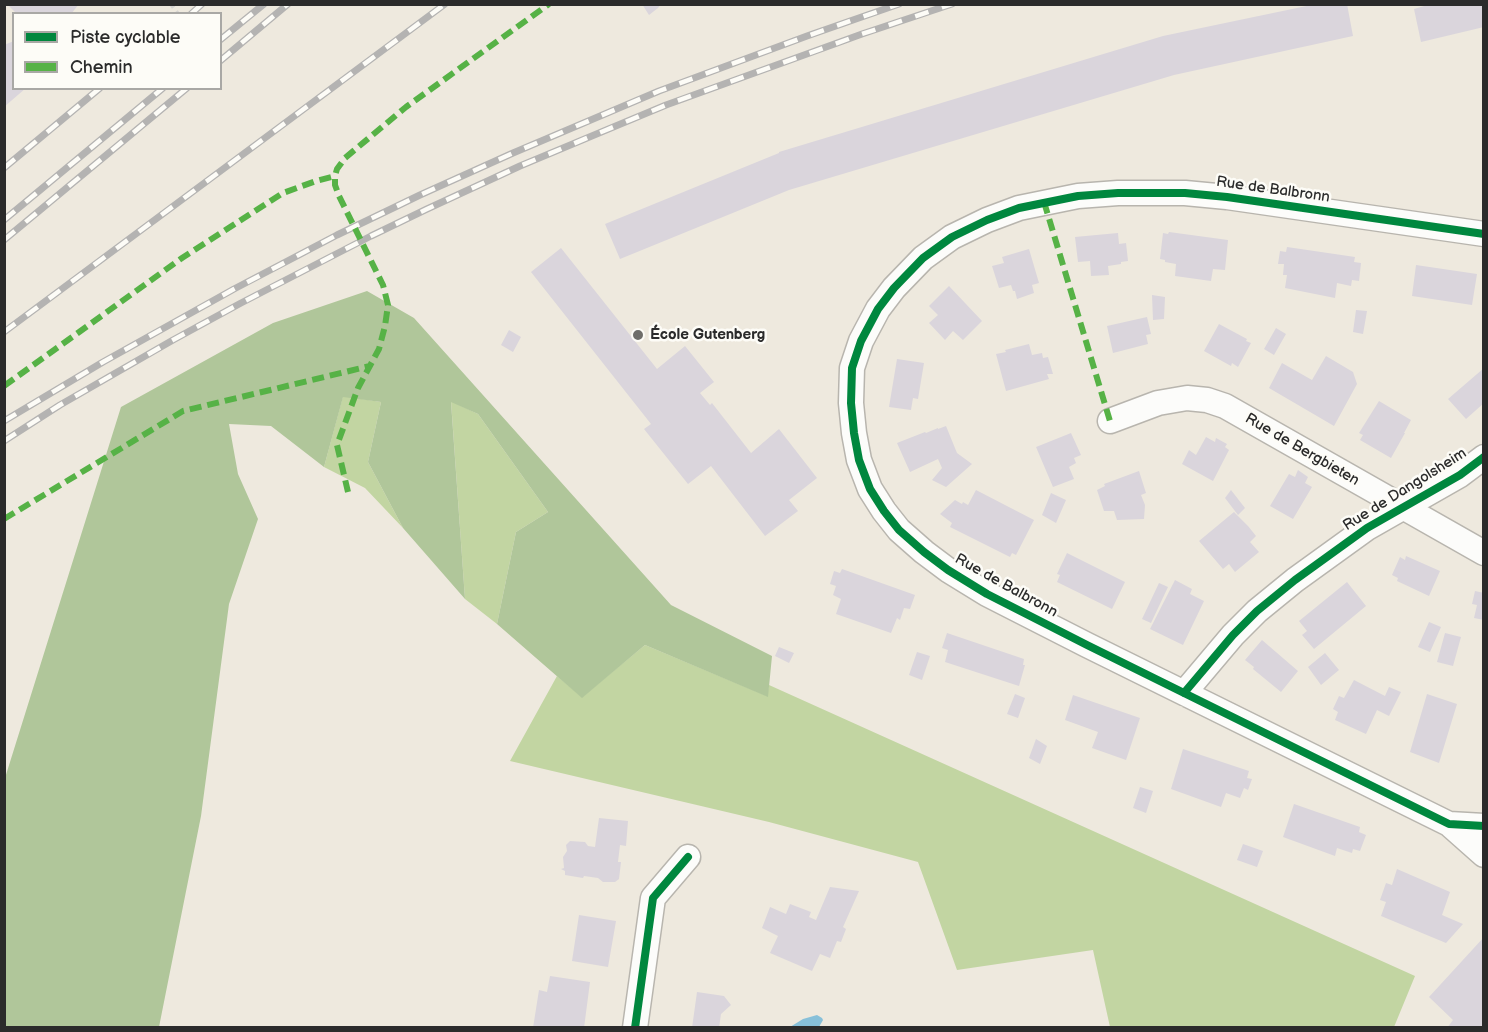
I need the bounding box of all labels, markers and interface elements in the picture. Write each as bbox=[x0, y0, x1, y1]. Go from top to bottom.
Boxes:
legend bbox=[12, 12, 222, 90]
text: Piste cyclable bbox=[70, 27, 180, 48]
text: Chemin bbox=[70, 57, 133, 78]
street label: Rue de Balbronn bbox=[1215, 173, 1331, 207]
place label: École Gutenberg bbox=[650, 326, 765, 344]
marker: École Gutenberg bbox=[631, 328, 645, 342]
street label: Rue de Bergbieten bbox=[1242, 410, 1362, 490]
street label: Rue de Dangolsheim bbox=[1340, 445, 1470, 535]
street label: Rue de Balbronn bbox=[952, 550, 1060, 622]

